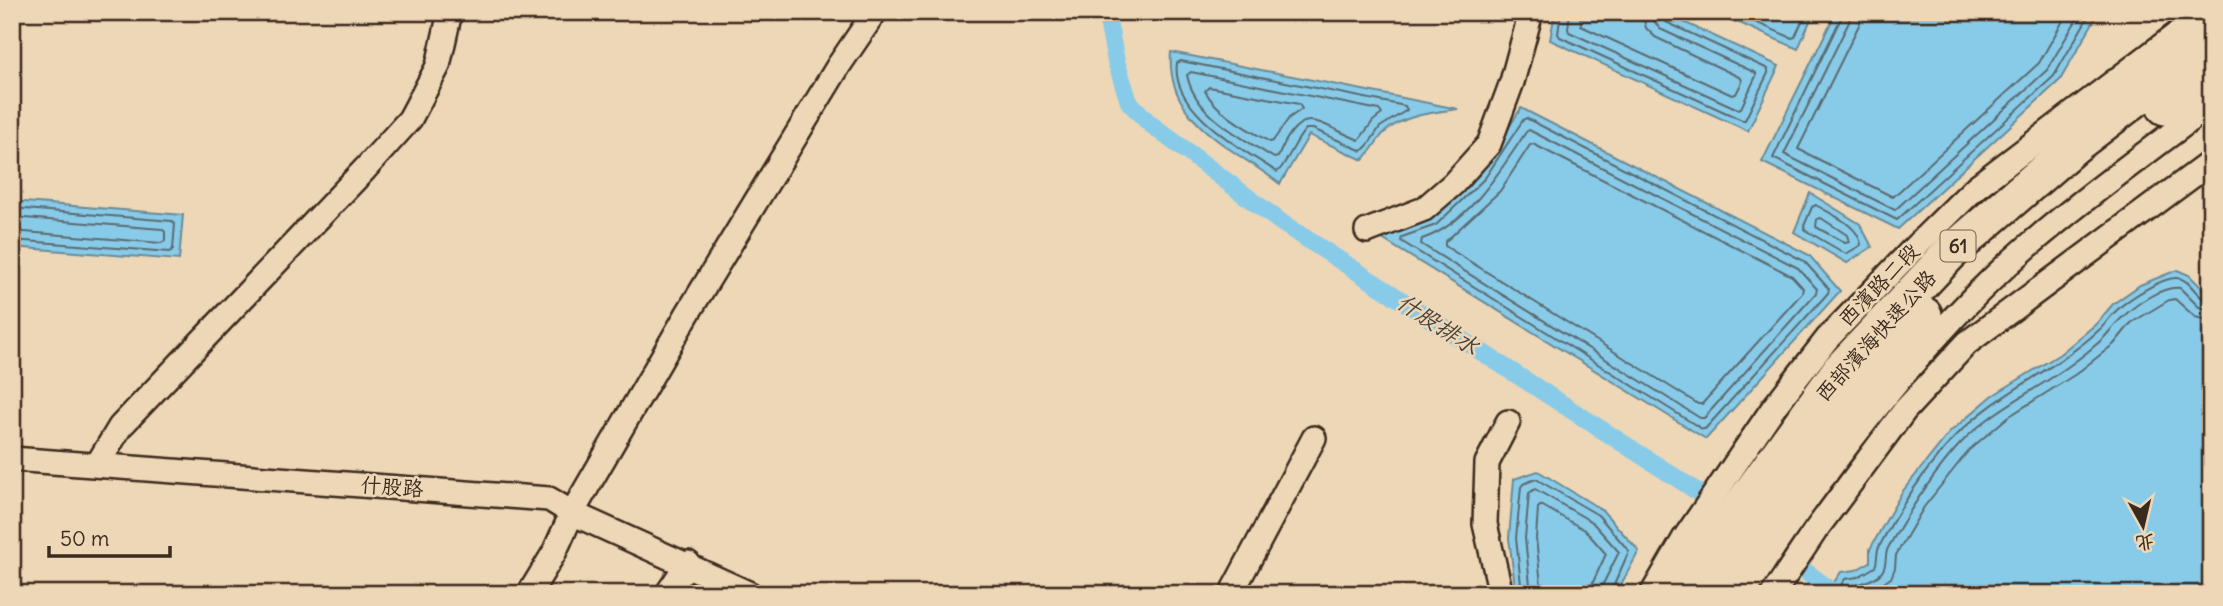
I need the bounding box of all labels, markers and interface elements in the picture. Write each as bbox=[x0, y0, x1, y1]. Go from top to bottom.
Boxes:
road number: 61 bbox=[1940, 230, 1976, 262]
street label: 西濱路二段 bbox=[1832, 238, 1925, 332]
street label: 西部濱海快速公路 bbox=[1809, 264, 1942, 407]
water label: 什股排水 bbox=[1392, 286, 1486, 361]
street label: 什股路 bbox=[360, 471, 424, 502]
north arrow bbox=[2108, 490, 2178, 560]
scale bar bbox=[49, 515, 170, 559]
text: 50 m bbox=[60, 525, 109, 552]
text: 北 bbox=[2134, 530, 2156, 556]

